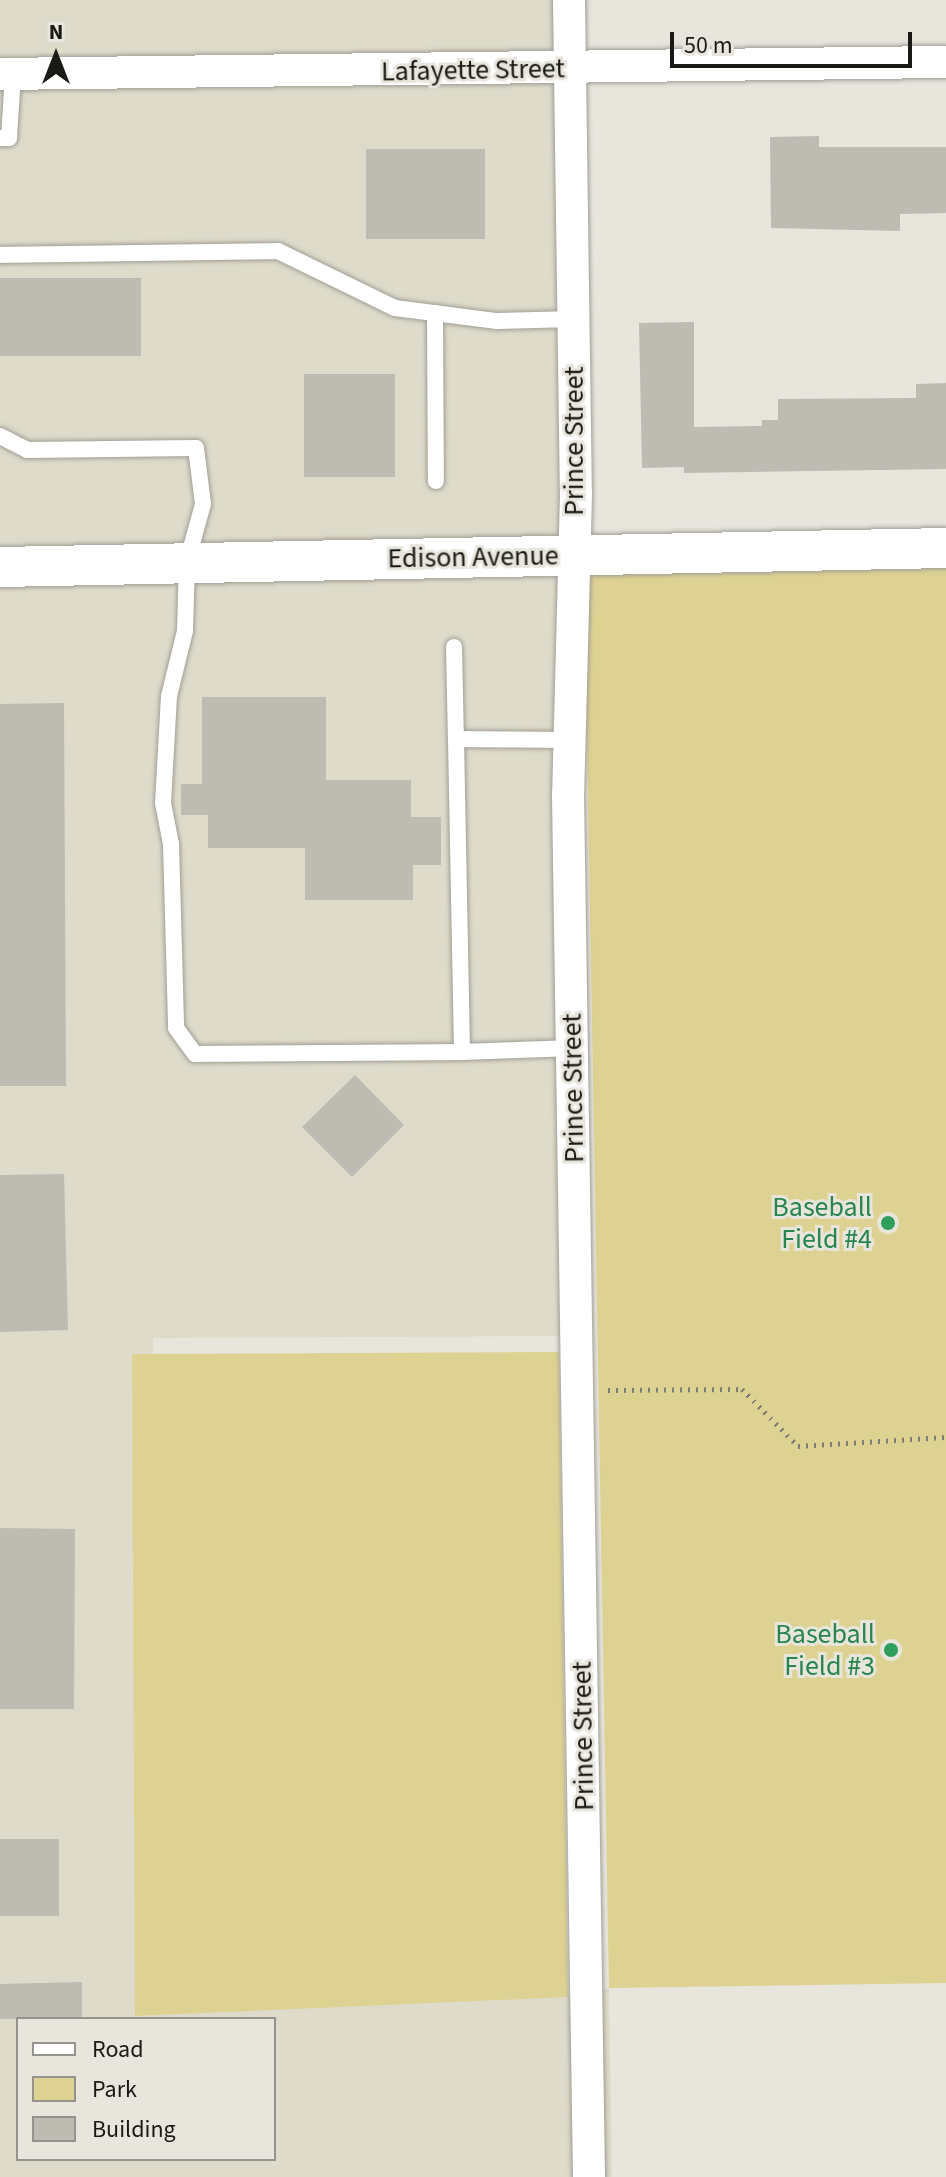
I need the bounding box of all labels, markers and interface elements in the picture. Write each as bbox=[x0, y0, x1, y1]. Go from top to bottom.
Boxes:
north arrow bbox=[16, 16, 96, 96]
text: N bbox=[49, 16, 63, 48]
scale bar bbox=[674, 16, 916, 66]
text: 50 m bbox=[684, 28, 733, 63]
street label: Lafayette Street bbox=[381, 52, 565, 88]
street label: Prince Street bbox=[557, 366, 591, 516]
street label: Edison Avenue bbox=[387, 539, 559, 575]
street label: Prince Street bbox=[555, 1013, 591, 1163]
place label: Baseball Field #4 bbox=[772, 1190, 872, 1256]
marker: Baseball Field #4 bbox=[879, 1214, 897, 1232]
place label: Baseball Field #3 bbox=[775, 1617, 875, 1683]
marker: Baseball Field #3 bbox=[882, 1641, 900, 1659]
street label: Prince Street bbox=[565, 1661, 601, 1811]
legend bbox=[16, 2017, 276, 2161]
text: Road bbox=[92, 2032, 144, 2067]
text: Park bbox=[92, 2072, 137, 2107]
text: Building bbox=[92, 2112, 176, 2147]

